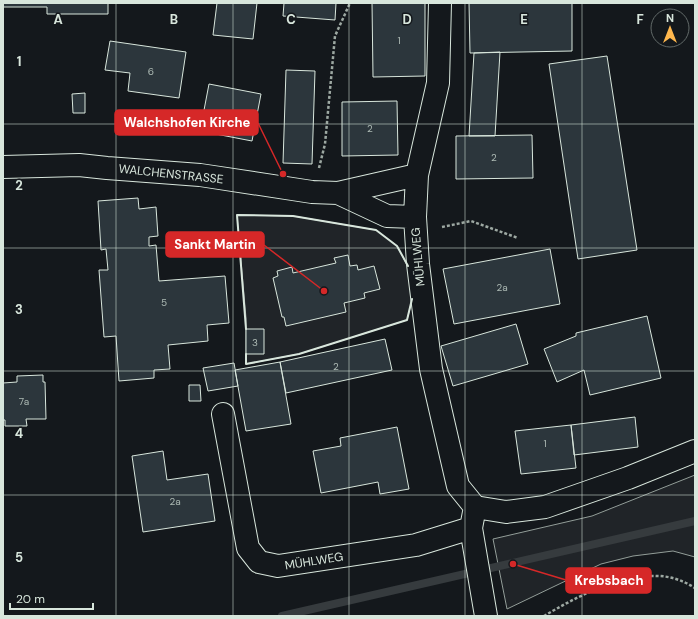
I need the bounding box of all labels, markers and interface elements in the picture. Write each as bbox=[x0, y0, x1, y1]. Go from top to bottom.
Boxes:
north arrow bbox=[650, 8, 690, 48]
text: A bbox=[53, 11, 63, 28]
text: B bbox=[170, 11, 178, 28]
text: C bbox=[286, 11, 296, 28]
text: D bbox=[402, 11, 412, 28]
text: E bbox=[520, 11, 528, 28]
text: F bbox=[636, 11, 644, 28]
text: N bbox=[666, 11, 674, 25]
house number: 1 bbox=[397, 34, 401, 47]
text: 1 bbox=[17, 53, 21, 70]
house number: 6 bbox=[148, 65, 154, 78]
callout: Walchshofen Kirche bbox=[115, 110, 258, 135]
text: Walchshofen Kirche bbox=[124, 114, 251, 131]
house number: 2 bbox=[367, 122, 373, 135]
house number: 2 bbox=[491, 151, 497, 164]
street label: WALCHENSTRASSE bbox=[118, 161, 224, 187]
text: 2 bbox=[15, 177, 23, 194]
street label: MÜHLWEG bbox=[407, 227, 429, 287]
callout: Sankt Martin bbox=[166, 232, 264, 257]
text: Sankt Martin bbox=[174, 236, 256, 253]
house number: 2a bbox=[496, 281, 508, 294]
house number: 5 bbox=[161, 296, 167, 309]
text: 3 bbox=[15, 301, 23, 318]
house number: 3 bbox=[252, 336, 258, 349]
house number: 2 bbox=[333, 360, 339, 373]
house number: 7a bbox=[19, 395, 29, 408]
text: 4 bbox=[15, 425, 23, 442]
house number: 1 bbox=[543, 437, 547, 450]
house number: 2a bbox=[169, 495, 181, 508]
street label: MÜHLWEG bbox=[284, 548, 344, 574]
text: 5 bbox=[15, 549, 23, 566]
callout: Krebsbach bbox=[566, 568, 651, 593]
text: Krebsbach bbox=[574, 572, 644, 589]
scale bar bbox=[10, 585, 93, 611]
text: 20 m bbox=[16, 591, 45, 607]

